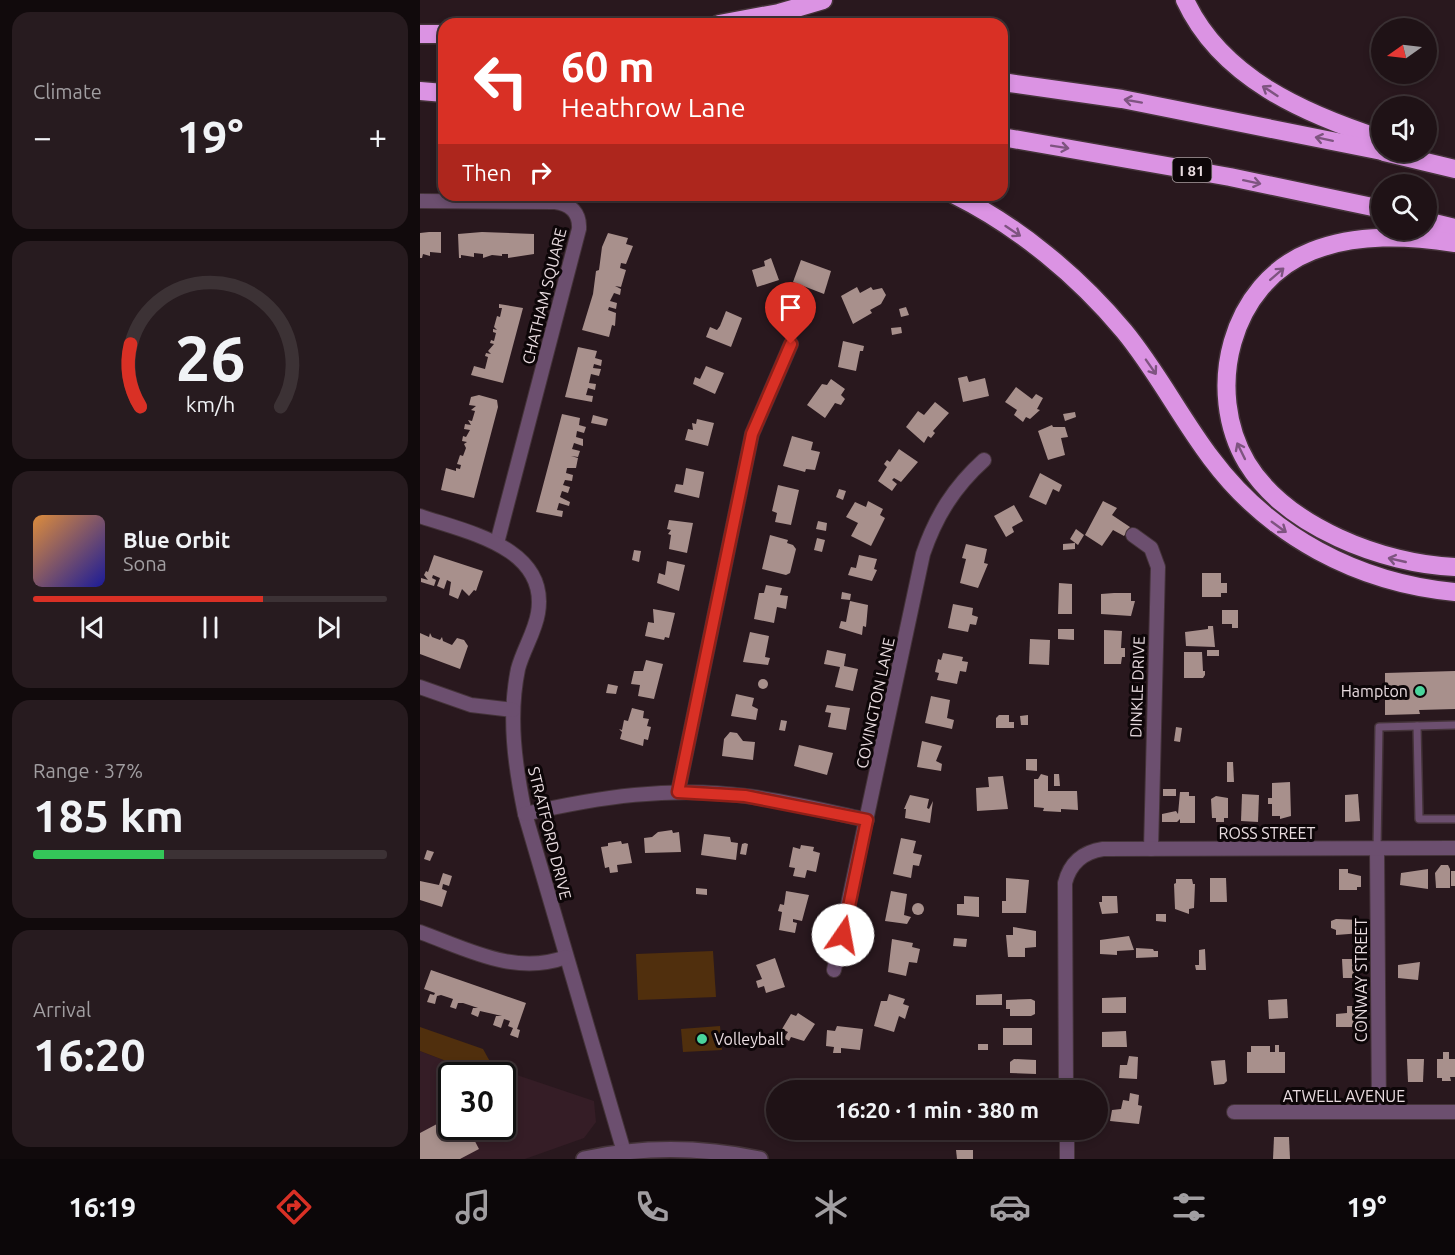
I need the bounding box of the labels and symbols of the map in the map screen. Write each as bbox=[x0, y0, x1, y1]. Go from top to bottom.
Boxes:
north arrow bbox=[1371, 18, 1437, 84]
one-way arrow bbox=[1263, 85, 1279, 97]
one-way arrow bbox=[1124, 95, 1143, 106]
one-way arrow bbox=[1315, 132, 1334, 144]
one-way arrow bbox=[1049, 141, 1069, 152]
road number: I 81 bbox=[1172, 158, 1212, 182]
one-way arrow bbox=[1242, 176, 1261, 188]
one-way arrow bbox=[1004, 225, 1021, 237]
street label: CHATHAM SQUARE bbox=[518, 226, 570, 366]
one-way arrow bbox=[1269, 267, 1284, 281]
pin bbox=[765, 282, 816, 344]
one-way arrow bbox=[1145, 358, 1157, 374]
one-way arrow bbox=[1235, 443, 1247, 461]
one-way arrow bbox=[1271, 521, 1287, 533]
one-way arrow bbox=[1388, 553, 1407, 565]
street label: COVINGTON LANE bbox=[852, 636, 898, 770]
street label: DINKLE DRIVE bbox=[1126, 636, 1148, 738]
place label: Hampton bbox=[1341, 682, 1408, 700]
marker: Hampton bbox=[1413, 684, 1427, 698]
street label: STRATFORD DRIVE bbox=[525, 765, 575, 901]
street label: ROSS STREET bbox=[1219, 824, 1316, 842]
position arrow bbox=[811, 903, 875, 967]
street label: CONWAY STREET bbox=[1352, 918, 1370, 1042]
place label: Volleyball bbox=[714, 1030, 784, 1048]
marker: Volleyball bbox=[695, 1032, 709, 1046]
speed limit sign: 30 bbox=[438, 1062, 516, 1140]
street label: ATWELL AVENUE bbox=[1283, 1087, 1405, 1105]

